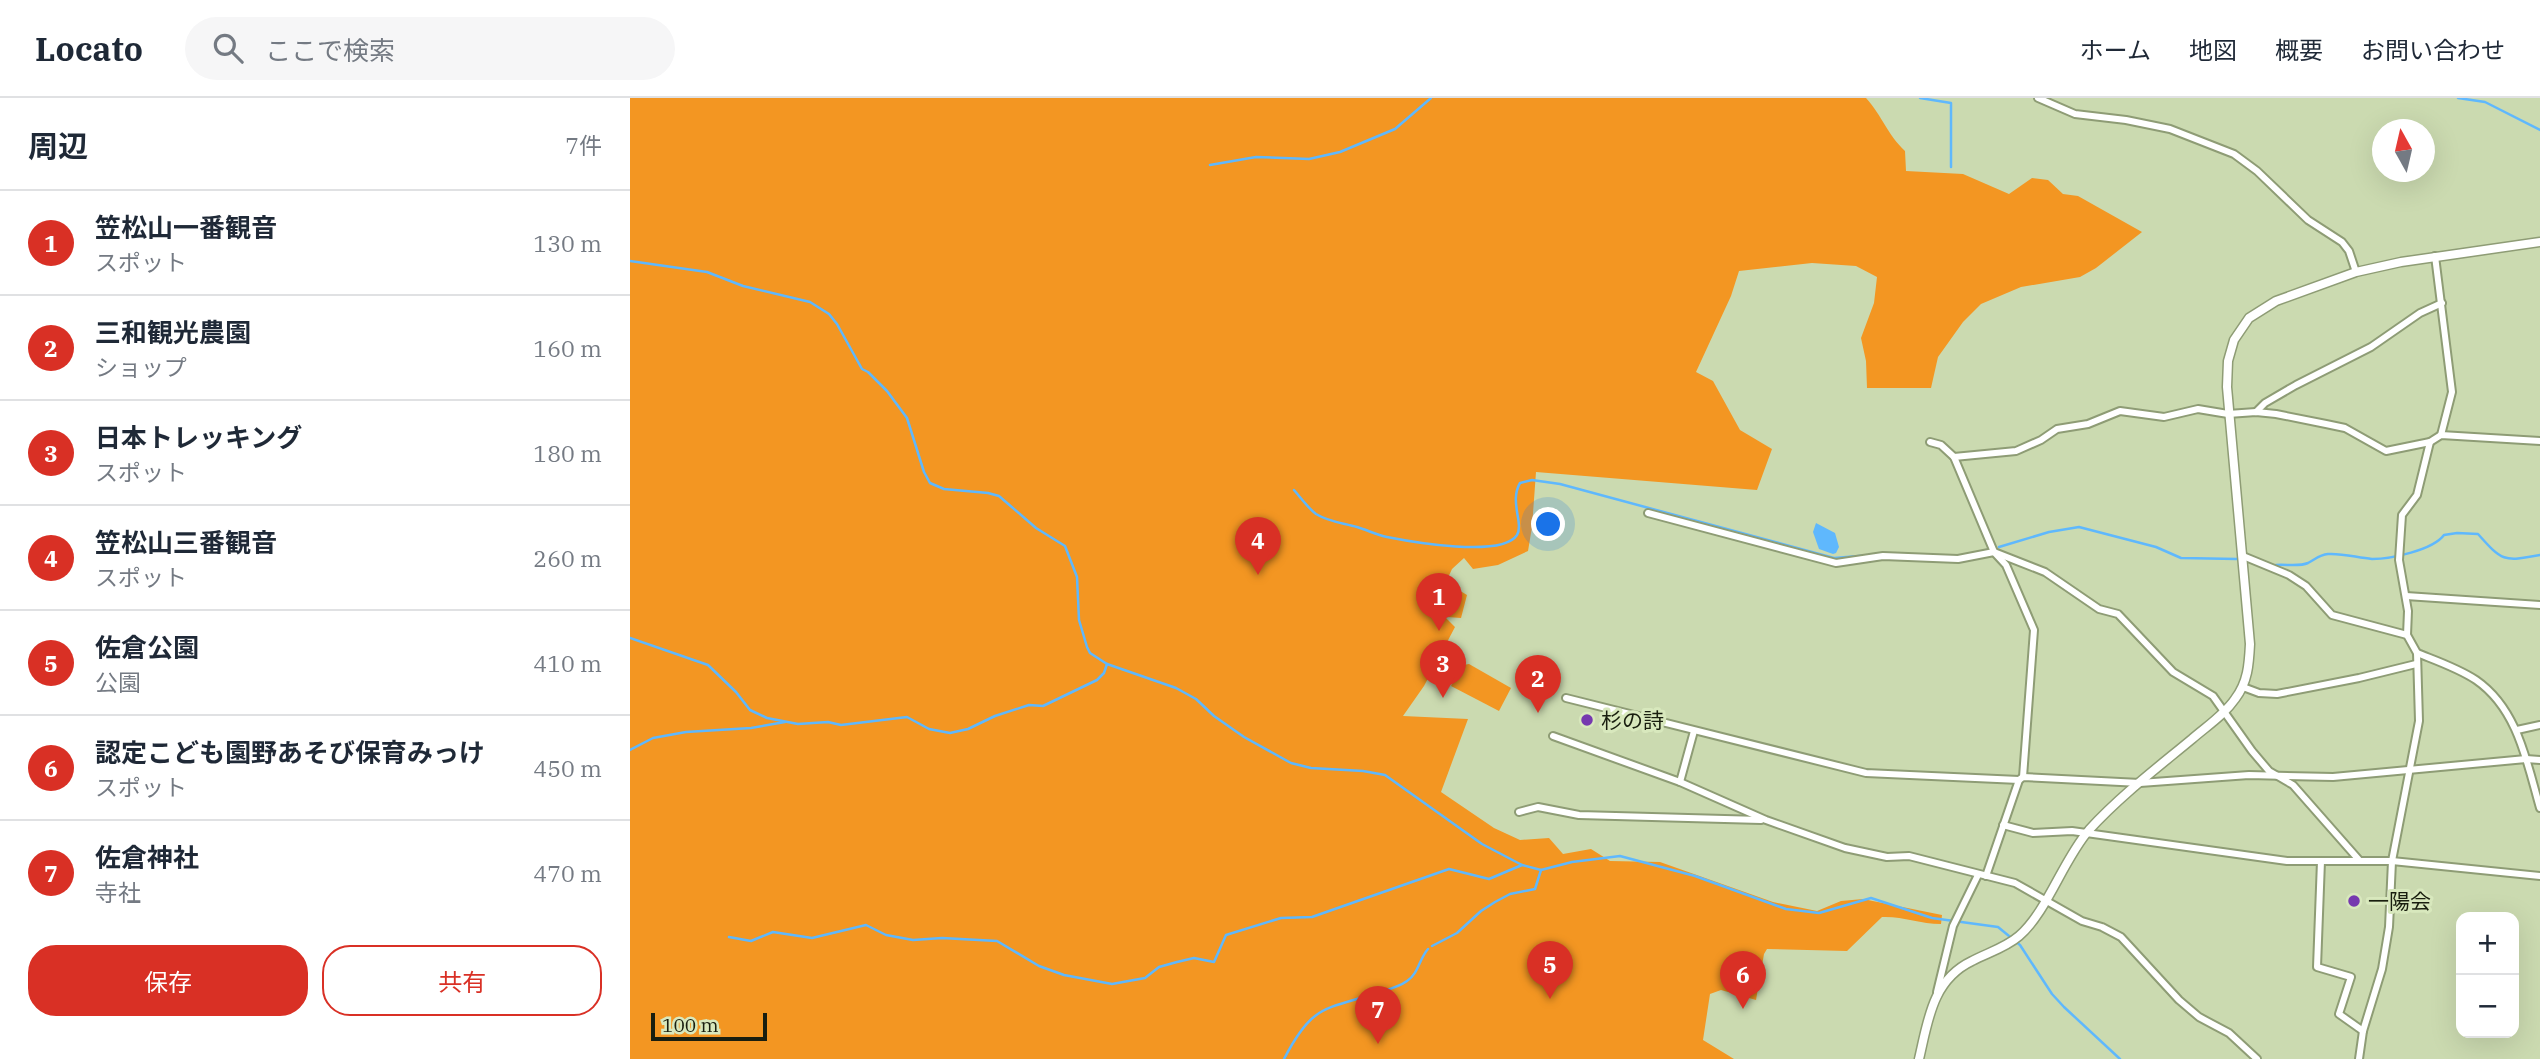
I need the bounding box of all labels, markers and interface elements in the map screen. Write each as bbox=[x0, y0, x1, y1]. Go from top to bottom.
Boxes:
search box bbox=[185, 17, 675, 80]
text: Locato bbox=[35, 27, 143, 70]
icon: search bbox=[209, 29, 247, 67]
text: ここで検索 bbox=[265, 33, 395, 67]
text: ホーム bbox=[2080, 34, 2151, 66]
text: 地図 bbox=[2189, 34, 2237, 66]
text: 概要 bbox=[2275, 34, 2323, 66]
text: お問い合わせ bbox=[2361, 34, 2505, 66]
north arrow bbox=[2372, 119, 2435, 182]
text: 周辺 bbox=[28, 126, 88, 165]
text: 7件 bbox=[565, 130, 602, 160]
text: 笠松山一番観音 bbox=[95, 210, 277, 244]
text: 1 bbox=[44, 228, 58, 258]
text: 130 m bbox=[533, 228, 602, 258]
text: スポット bbox=[95, 247, 187, 277]
text: 三和観光農園 bbox=[95, 315, 251, 349]
text: 2 bbox=[44, 333, 58, 363]
text: 160 m bbox=[533, 333, 602, 363]
text: ショップ bbox=[95, 352, 187, 382]
text: 日本トレッキング bbox=[95, 420, 302, 454]
text: 3 bbox=[44, 438, 58, 468]
text: 180 m bbox=[533, 438, 602, 468]
text: スポット bbox=[95, 457, 187, 487]
your location bbox=[1531, 507, 1565, 541]
pin: 4 bbox=[1235, 517, 1281, 575]
text: 笠松山三番観音 bbox=[95, 525, 277, 559]
text: 4 bbox=[44, 543, 58, 573]
text: 260 m bbox=[533, 543, 602, 573]
text: スポット bbox=[95, 562, 187, 592]
pin: 1 bbox=[1416, 573, 1462, 631]
text: 佐倉公園 bbox=[95, 630, 199, 664]
pin: 3 bbox=[1420, 640, 1466, 698]
text: 5 bbox=[44, 648, 58, 678]
text: 410 m bbox=[533, 648, 602, 678]
pin: 2 bbox=[1515, 655, 1561, 713]
text: 公園 bbox=[95, 667, 141, 697]
place label: 杉の詩 bbox=[1601, 706, 1664, 734]
marker: 杉の詩 bbox=[1579, 712, 1595, 728]
text: 認定こども園野あそび保育みっけ bbox=[95, 735, 485, 769]
text: 6 bbox=[44, 753, 58, 783]
text: 450 m bbox=[533, 753, 602, 783]
text: スポット bbox=[95, 772, 187, 802]
text: 佐倉神社 bbox=[95, 840, 199, 874]
text: 7 bbox=[44, 858, 58, 888]
text: 470 m bbox=[533, 858, 602, 888]
text: 寺社 bbox=[95, 877, 141, 907]
place label: 一陽会 bbox=[2368, 887, 2431, 915]
marker: 一陽会 bbox=[2346, 893, 2362, 909]
map controls bbox=[2456, 912, 2519, 1038]
button: + bbox=[2456, 912, 2519, 975]
pin: 5 bbox=[1527, 941, 1573, 999]
button: 保存 bbox=[28, 945, 308, 1016]
button: 共有 bbox=[322, 945, 602, 1016]
pin: 6 bbox=[1720, 951, 1766, 1009]
button: − bbox=[2456, 975, 2519, 1038]
pin: 7 bbox=[1355, 986, 1401, 1044]
scale bar bbox=[651, 1010, 766, 1042]
text: 100 m bbox=[662, 1013, 719, 1037]

